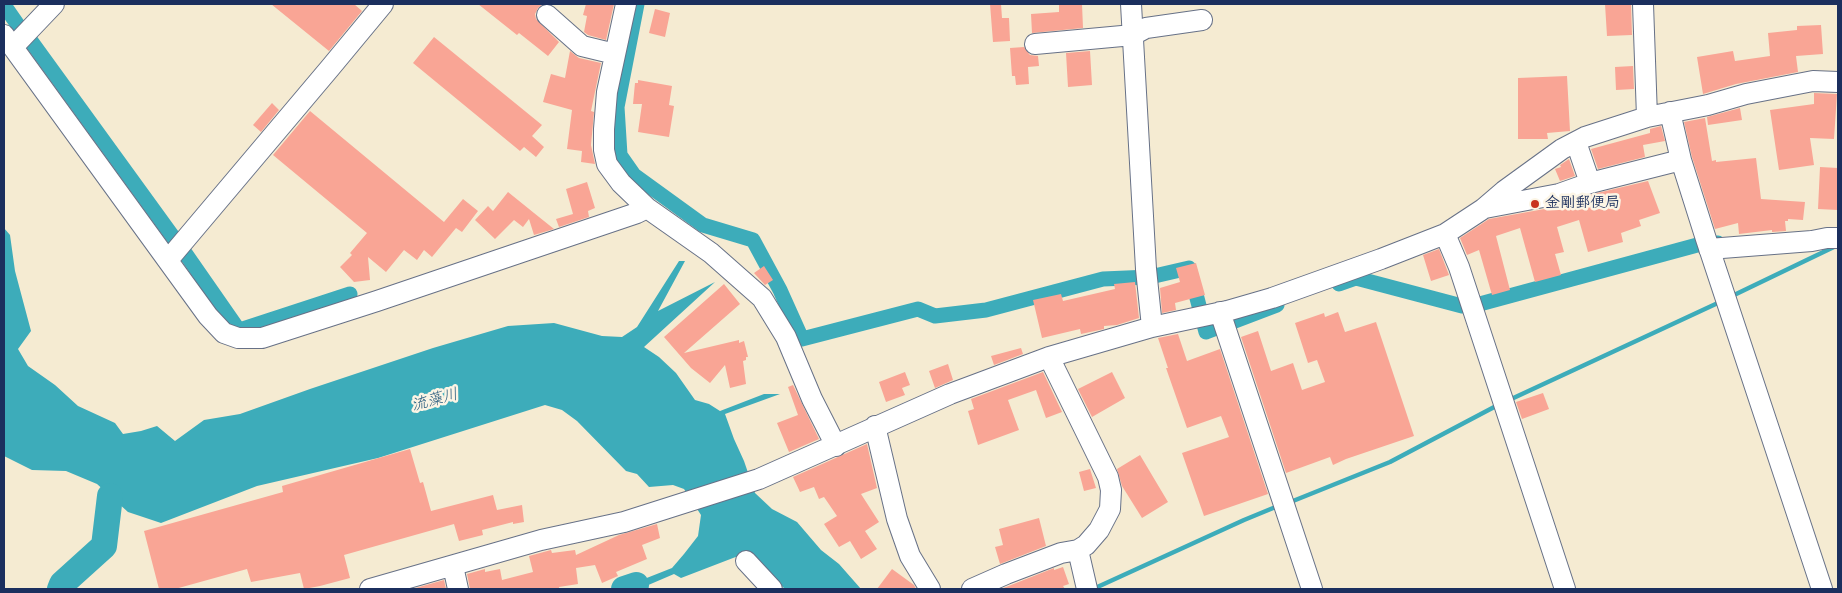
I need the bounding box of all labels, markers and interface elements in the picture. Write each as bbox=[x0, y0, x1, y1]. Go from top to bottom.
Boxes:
place label: 金剛郵便局 bbox=[1545, 195, 1620, 213]
marker: 金剛郵便局 bbox=[1529, 198, 1541, 210]
water label: 流藻川 bbox=[409, 386, 461, 416]

